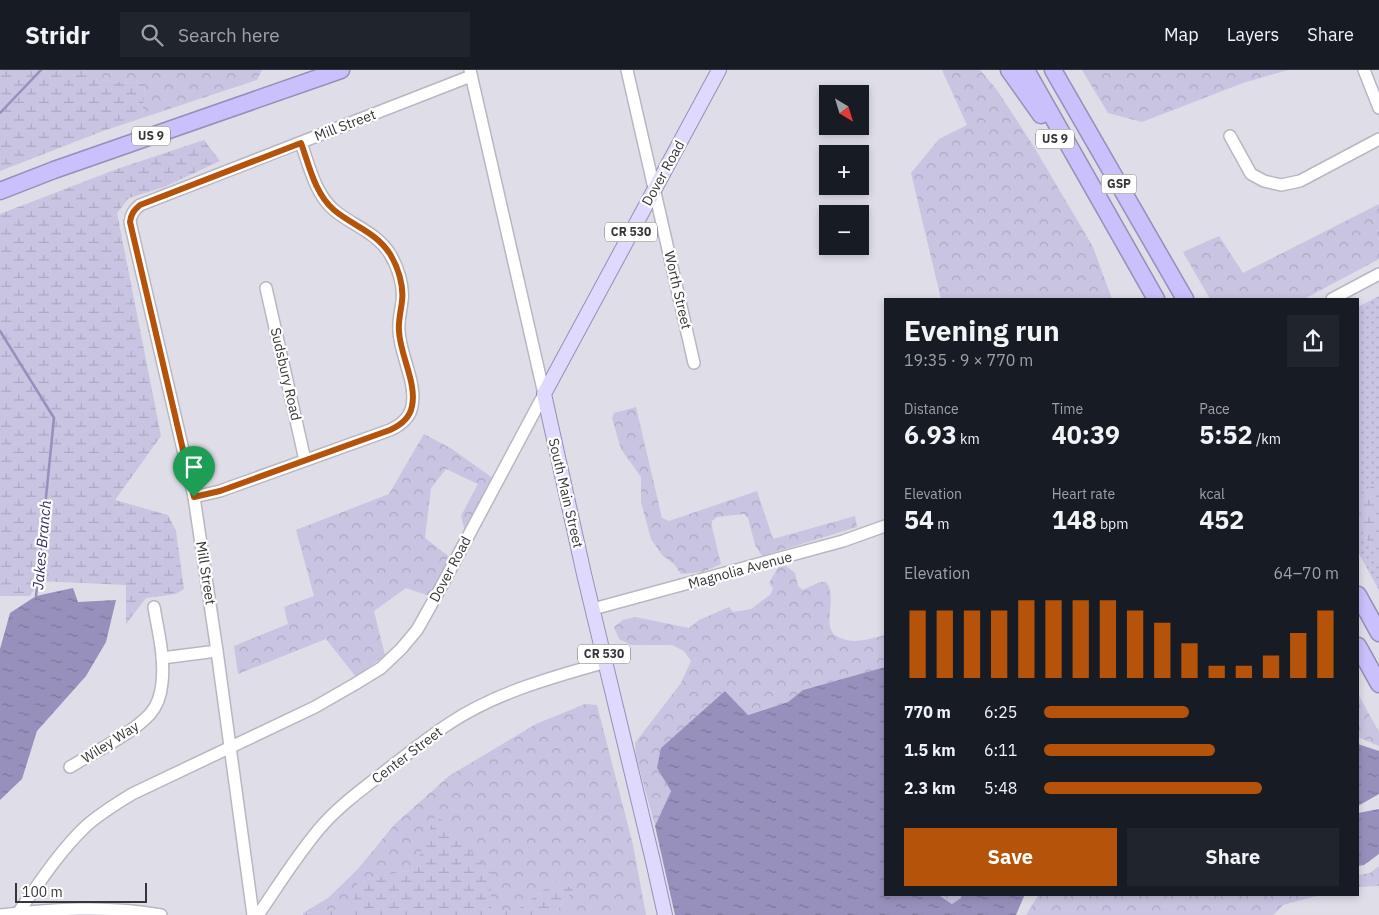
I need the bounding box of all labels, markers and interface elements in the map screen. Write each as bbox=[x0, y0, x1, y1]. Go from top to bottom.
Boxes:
search box bbox=[120, 12, 470, 57]
text: Stridr bbox=[25, 19, 90, 51]
icon: search bbox=[138, 21, 166, 49]
text: Search here bbox=[178, 23, 280, 47]
text: Map bbox=[1164, 23, 1199, 46]
text: Layers bbox=[1227, 23, 1279, 46]
text: Share bbox=[1307, 23, 1354, 46]
north arrow bbox=[819, 85, 869, 135]
map controls bbox=[819, 85, 869, 255]
street label: Mill Street bbox=[312, 105, 378, 145]
road number: US 9 bbox=[132, 126, 170, 146]
road number: US 9 bbox=[1036, 130, 1074, 148]
street label: Dover Road bbox=[638, 137, 688, 209]
button: + bbox=[819, 145, 869, 195]
road number: GSP bbox=[1102, 175, 1136, 194]
button: − bbox=[819, 205, 869, 255]
road number: CR 530 bbox=[605, 222, 657, 242]
street label: Worth Street bbox=[660, 249, 696, 331]
text: Evening run bbox=[904, 312, 1060, 349]
button: share bbox=[1287, 315, 1339, 367]
street label: Sudsbury Road bbox=[267, 326, 305, 422]
text: 19:35 · 9 × 770 m bbox=[904, 350, 1033, 370]
text: Distance bbox=[904, 400, 959, 418]
text: Time bbox=[1052, 400, 1083, 418]
text: Pace bbox=[1199, 400, 1230, 418]
text: 6.93 bbox=[904, 418, 957, 451]
text: 40:39 bbox=[1052, 418, 1120, 451]
text: 5:52 bbox=[1199, 418, 1253, 451]
text: km bbox=[957, 430, 980, 448]
text: /km bbox=[1253, 430, 1281, 448]
street label: South Main Street bbox=[545, 436, 587, 550]
pin bbox=[173, 446, 215, 497]
icon: arrive bbox=[180, 453, 208, 481]
text: Elevation bbox=[904, 485, 962, 503]
text: Heart rate bbox=[1052, 485, 1115, 503]
text: kcal bbox=[1199, 485, 1225, 503]
water label: Jakes Branch bbox=[28, 499, 55, 590]
text: 54 bbox=[904, 503, 934, 536]
text: 148 bbox=[1052, 503, 1097, 536]
text: 452 bbox=[1199, 503, 1244, 536]
text: m bbox=[934, 515, 950, 533]
text: bpm bbox=[1097, 515, 1128, 533]
street label: Dover Road bbox=[425, 533, 475, 605]
street label: Mill Street bbox=[192, 540, 220, 606]
street label: Magnolia Avenue bbox=[686, 547, 794, 593]
text: Elevation bbox=[904, 563, 970, 583]
text: 64–70 m bbox=[1273, 563, 1339, 583]
road number: CR 530 bbox=[578, 644, 630, 664]
text: 770 m bbox=[904, 702, 951, 722]
text: 6:25 bbox=[984, 702, 1017, 722]
street label: Wiley Way bbox=[78, 717, 142, 767]
street label: Center Street bbox=[368, 723, 446, 787]
text: 1.5 km bbox=[904, 740, 955, 760]
text: 6:11 bbox=[984, 740, 1017, 760]
text: 2.3 km bbox=[904, 778, 955, 798]
text: 5:48 bbox=[984, 778, 1017, 798]
button: Save bbox=[904, 828, 1117, 886]
button: Share bbox=[1127, 828, 1339, 886]
scale bar bbox=[15, 880, 148, 903]
text: 100 m bbox=[22, 883, 63, 901]

